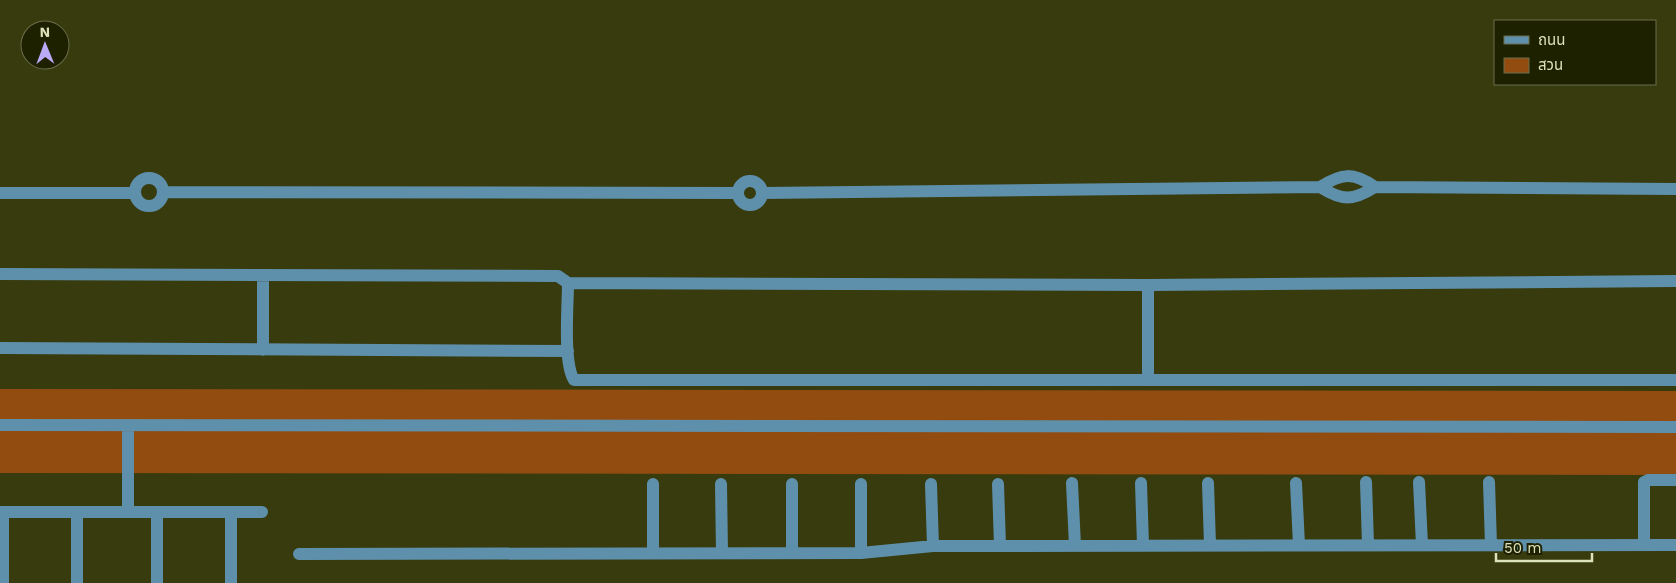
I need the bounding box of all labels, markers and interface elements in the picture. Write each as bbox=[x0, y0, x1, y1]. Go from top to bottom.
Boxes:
north arrow bbox=[20, 20, 70, 70]
legend bbox=[1494, 20, 1656, 85]
text: N bbox=[39, 24, 50, 40]
text: ถนน bbox=[1538, 31, 1565, 49]
text: สวน bbox=[1538, 56, 1563, 74]
scale bar bbox=[1496, 530, 1592, 562]
text: 50 m bbox=[1504, 539, 1541, 557]

